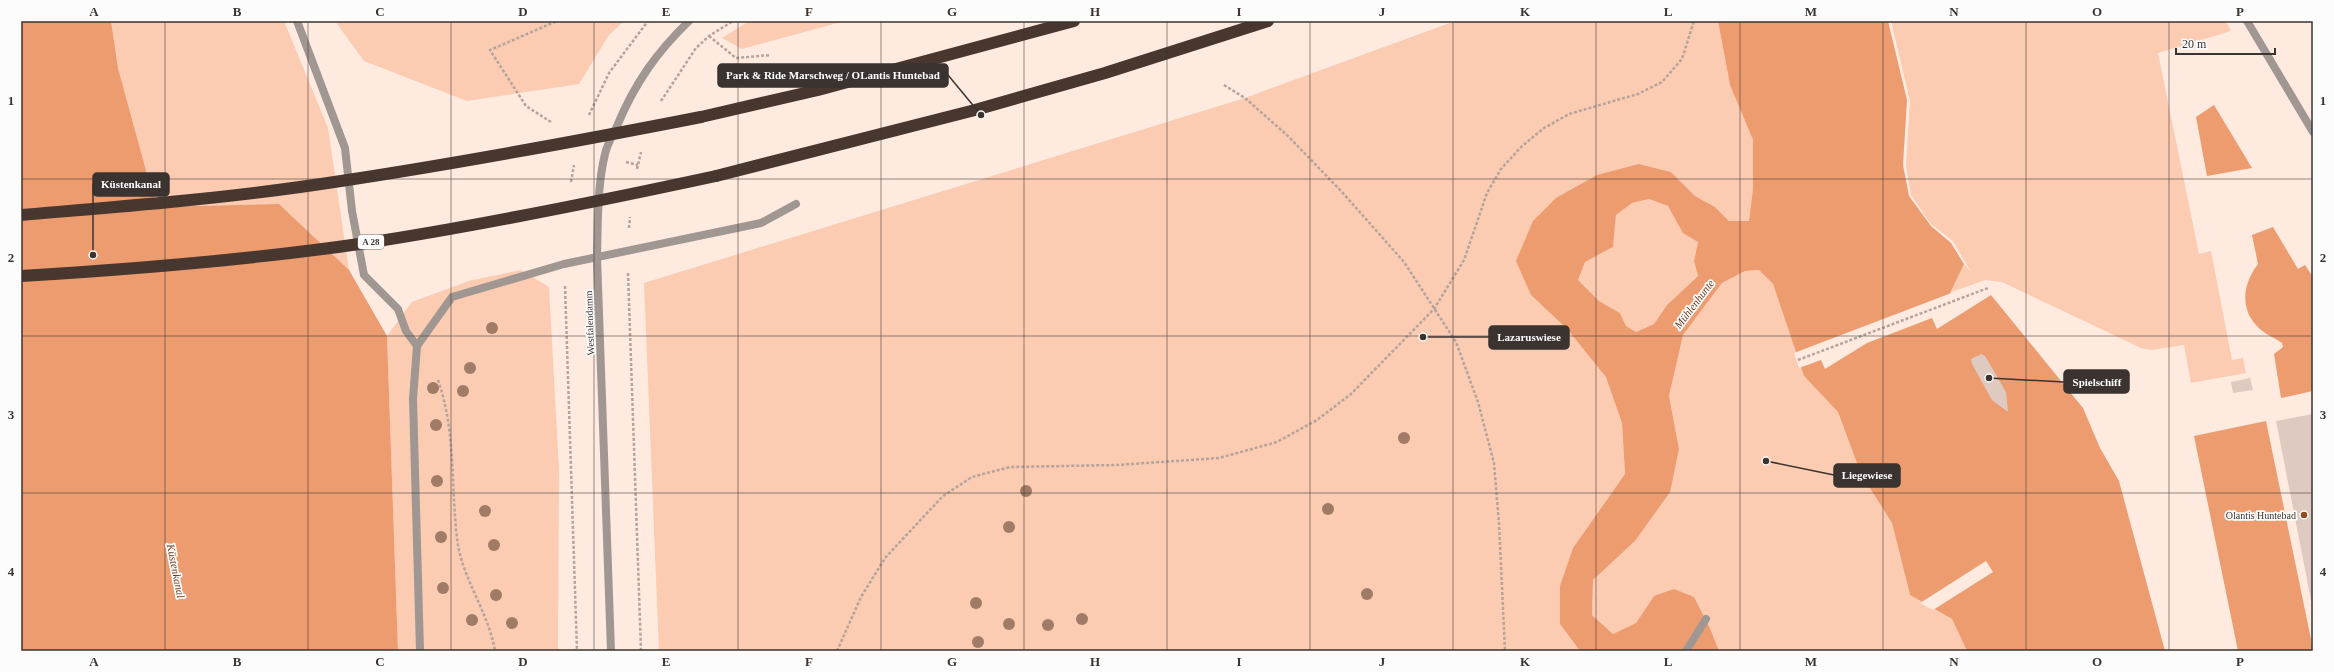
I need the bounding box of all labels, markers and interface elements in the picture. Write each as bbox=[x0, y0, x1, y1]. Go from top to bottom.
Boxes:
text: A bbox=[89, 4, 99, 19]
text: B bbox=[233, 4, 242, 19]
text: C bbox=[375, 4, 385, 19]
text: D bbox=[518, 4, 528, 19]
text: E bbox=[662, 4, 670, 19]
text: F bbox=[805, 4, 813, 19]
text: G bbox=[947, 4, 957, 19]
text: H bbox=[1090, 4, 1100, 19]
text: I bbox=[1236, 4, 1242, 19]
text: J bbox=[1379, 4, 1386, 19]
text: K bbox=[1520, 4, 1531, 19]
text: L bbox=[1664, 4, 1673, 19]
text: M bbox=[1805, 4, 1817, 19]
text: N bbox=[1949, 4, 1959, 19]
text: O bbox=[2092, 4, 2102, 19]
text: P bbox=[2236, 4, 2244, 19]
scale bar bbox=[2176, 30, 2275, 56]
text: 20 m bbox=[2182, 37, 2207, 51]
callout: Park & Ride Marschweg / OLantis Huntebad bbox=[718, 64, 948, 87]
text: Park & Ride Marschweg / OLantis Huntebad bbox=[726, 69, 940, 81]
text: 1 bbox=[8, 93, 14, 108]
text: 1 bbox=[2320, 93, 2326, 108]
callout: Küstenkanal bbox=[93, 173, 169, 196]
text: Küstenkanal bbox=[101, 178, 161, 190]
road number: A 28 bbox=[358, 235, 384, 249]
text: 2 bbox=[8, 250, 14, 265]
text: 2 bbox=[2320, 250, 2326, 265]
water label: Mühlenhunte bbox=[1671, 277, 1716, 332]
street label: Westfalendamm bbox=[583, 290, 596, 356]
callout: Lazaruswiese bbox=[1489, 326, 1569, 349]
text: Lazaruswiese bbox=[1497, 331, 1561, 343]
callout: Spielschiff bbox=[2064, 370, 2129, 393]
text: Spielschiff bbox=[2073, 376, 2122, 388]
text: 3 bbox=[8, 407, 15, 422]
text: 3 bbox=[2320, 407, 2327, 422]
callout: Liegewiese bbox=[1834, 464, 1900, 487]
text: Liegewiese bbox=[1842, 469, 1892, 481]
place label: Olantis Huntebad bbox=[2226, 510, 2296, 521]
marker: Olantis Huntebad bbox=[2299, 510, 2309, 520]
water label: Küstenkanal bbox=[165, 542, 187, 599]
text: 4 bbox=[8, 564, 15, 579]
text: 4 bbox=[2320, 564, 2327, 579]
text: A bbox=[89, 654, 99, 669]
text: B bbox=[233, 654, 242, 669]
text: C bbox=[375, 654, 385, 669]
text: D bbox=[518, 654, 528, 669]
text: E bbox=[662, 654, 670, 669]
text: F bbox=[805, 654, 813, 669]
text: G bbox=[947, 654, 957, 669]
text: H bbox=[1090, 654, 1100, 669]
text: I bbox=[1236, 654, 1242, 669]
text: J bbox=[1379, 654, 1386, 669]
text: K bbox=[1520, 654, 1531, 669]
text: L bbox=[1664, 654, 1673, 669]
text: M bbox=[1805, 654, 1817, 669]
text: N bbox=[1949, 654, 1959, 669]
text: O bbox=[2092, 654, 2102, 669]
text: P bbox=[2236, 654, 2244, 669]

